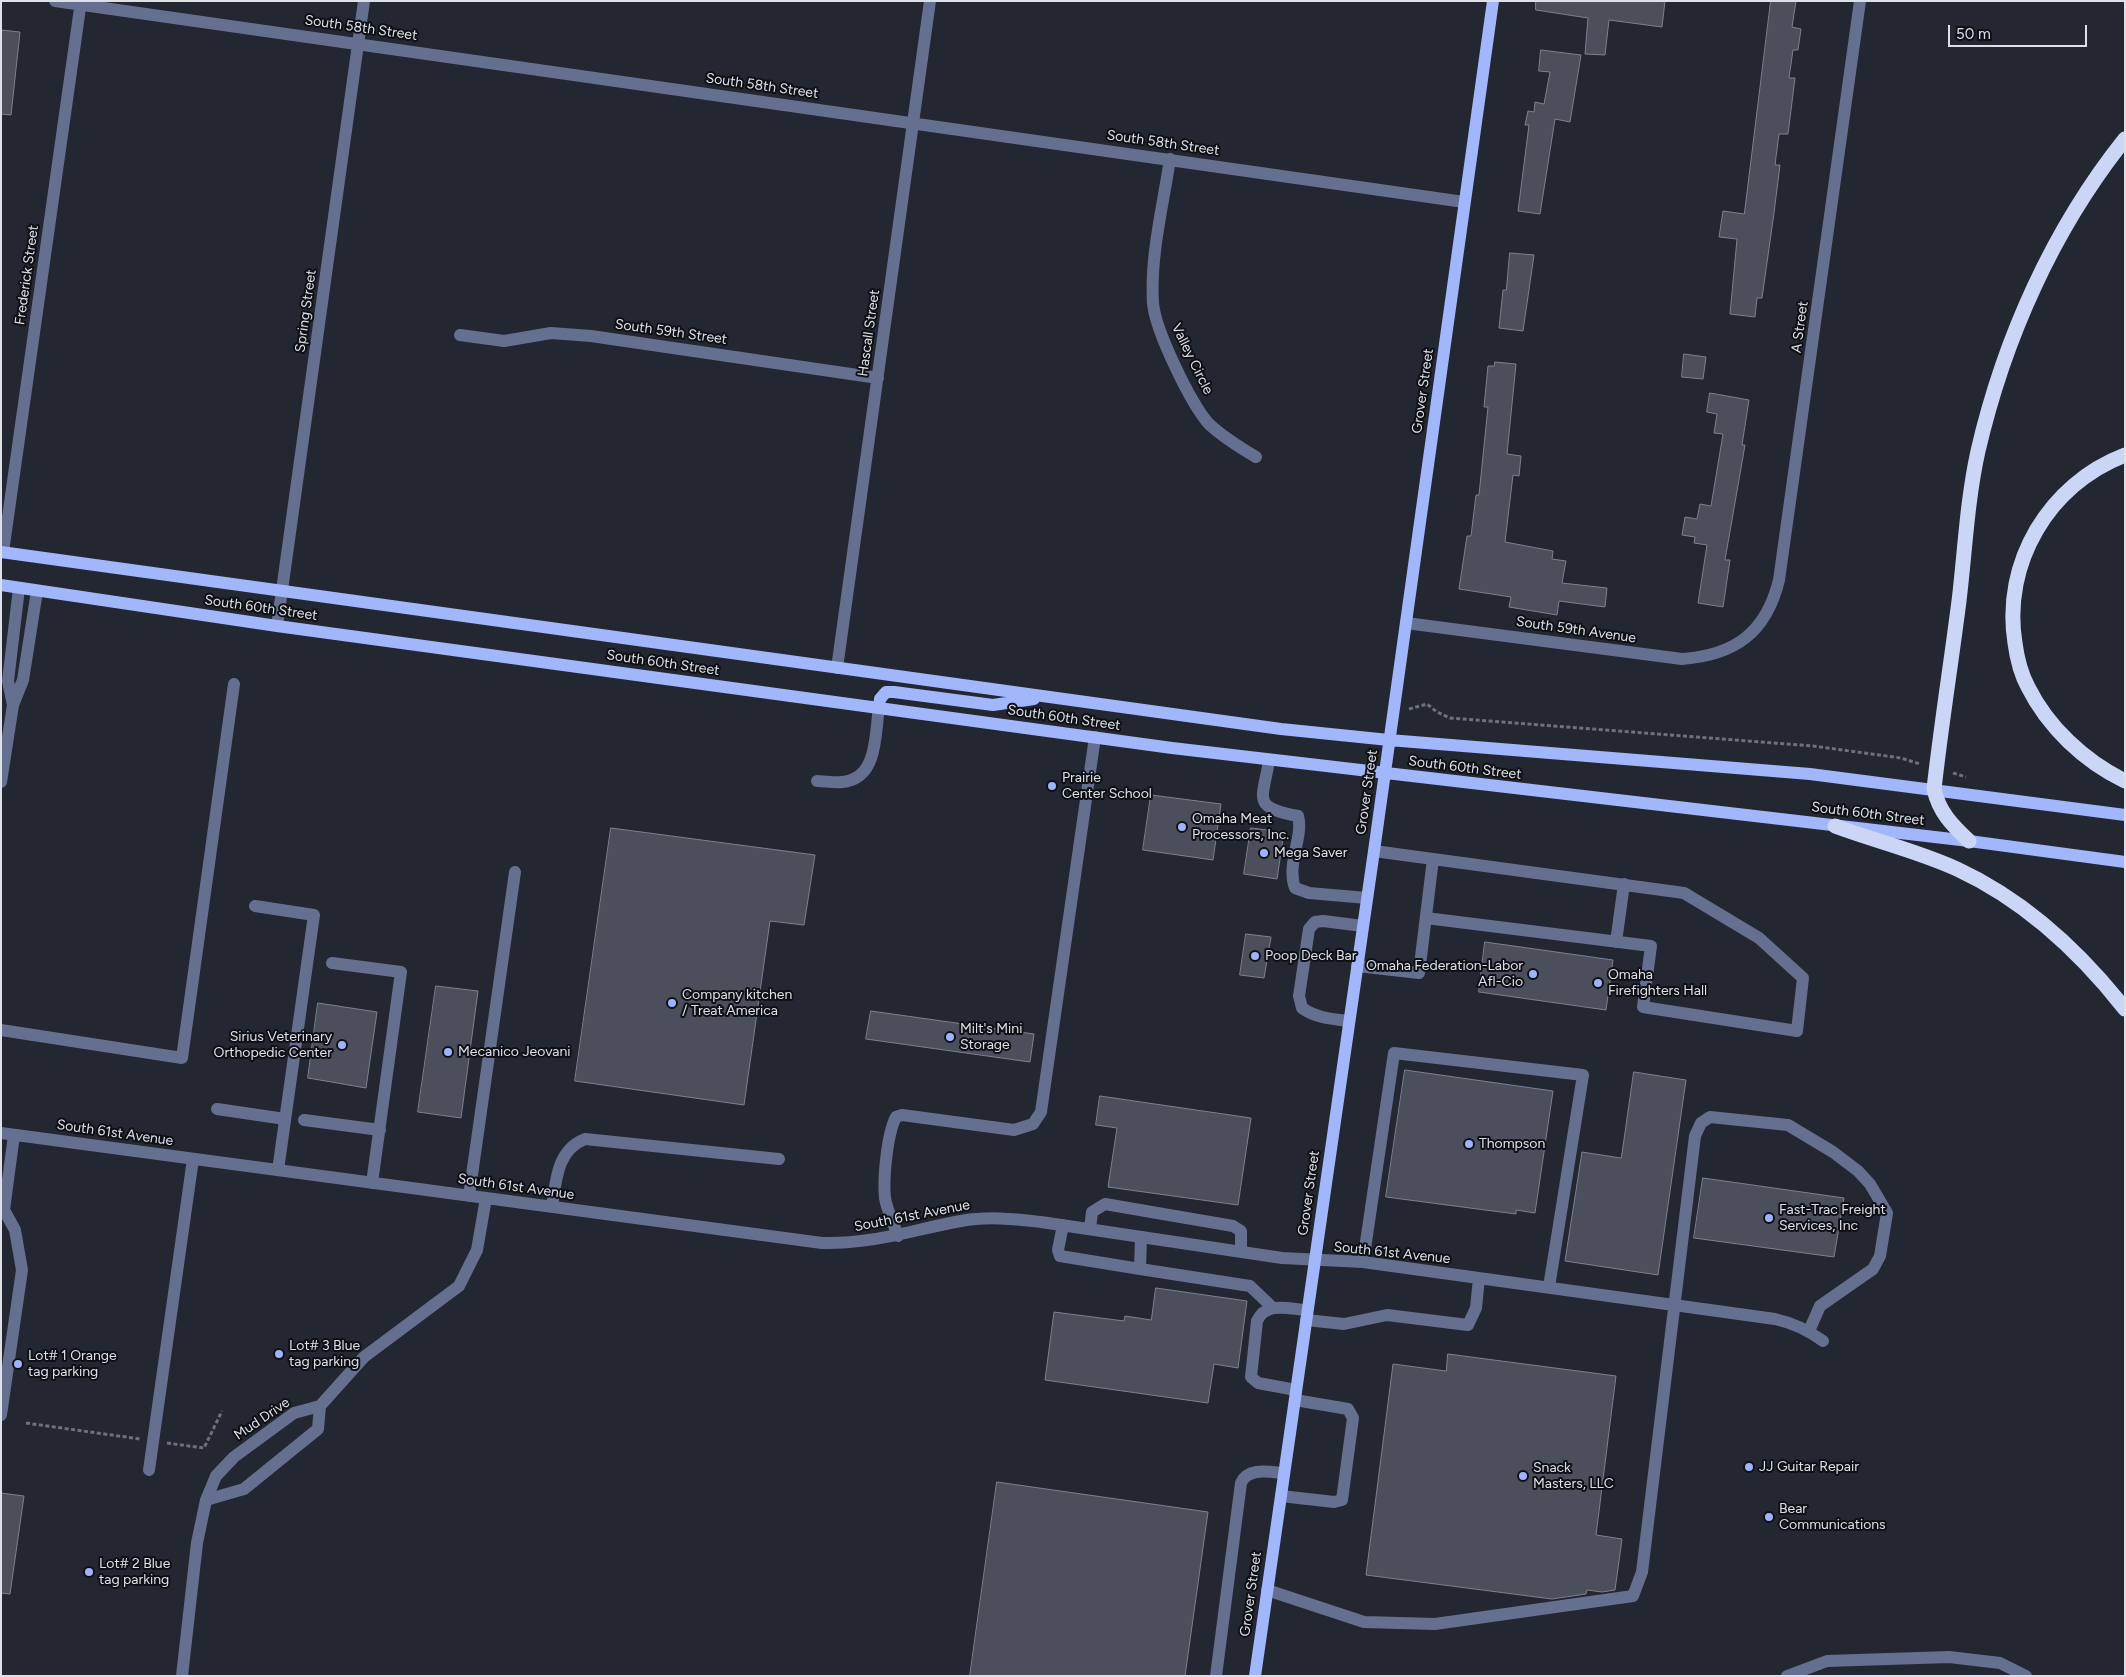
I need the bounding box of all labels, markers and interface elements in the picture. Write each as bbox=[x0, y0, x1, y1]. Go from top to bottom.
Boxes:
street label: South 58th Street bbox=[304, 12, 418, 44]
scale bar bbox=[1951, 15, 2090, 47]
text: 50 m bbox=[1956, 25, 1991, 43]
street label: South 58th Street bbox=[705, 70, 819, 102]
street label: South 58th Street bbox=[1106, 127, 1220, 159]
street label: Frederick Street bbox=[12, 224, 42, 326]
street label: Spring Street bbox=[292, 268, 320, 354]
street label: Hascall Street bbox=[855, 288, 883, 378]
street label: A Street bbox=[1788, 300, 1812, 354]
street label: South 59th Street bbox=[614, 316, 728, 348]
street label: Valley Circle bbox=[1168, 321, 1216, 397]
street label: Grover Street bbox=[1409, 348, 1437, 434]
street label: South 60th Street bbox=[204, 592, 318, 624]
street label: South 59th Avenue bbox=[1515, 613, 1637, 647]
street label: South 60th Street bbox=[606, 647, 720, 679]
street label: South 60th Street bbox=[1007, 702, 1121, 734]
street label: Grover Street bbox=[1353, 749, 1381, 835]
street label: South 60th Street bbox=[1408, 753, 1522, 783]
place label: Prairie Center School bbox=[1062, 770, 1152, 802]
marker: Prairie Center School bbox=[1046, 780, 1058, 792]
street label: South 60th Street bbox=[1811, 799, 1925, 829]
place label: Omaha Meat Processors, Inc. bbox=[1192, 811, 1289, 844]
marker: Omaha Meat Processors, Inc. bbox=[1176, 821, 1188, 833]
place label: Mega Saver bbox=[1274, 845, 1347, 861]
marker: Mega Saver bbox=[1258, 847, 1270, 859]
place label: Poop Deck Bar bbox=[1265, 948, 1356, 964]
marker: Poop Deck Bar bbox=[1249, 950, 1261, 962]
place label: Omaha Federation-Labor Afl-Cio bbox=[1366, 958, 1523, 990]
place label: Omaha Firefighters Hall bbox=[1608, 967, 1707, 1000]
marker: Omaha Federation-Labor Afl-Cio bbox=[1527, 968, 1539, 980]
marker: Omaha Firefighters Hall bbox=[1592, 977, 1604, 989]
place label: Company kitchen / Treat America bbox=[682, 987, 792, 1020]
marker: Company kitchen / Treat America bbox=[666, 997, 678, 1009]
place label: Milt's Mini Storage bbox=[960, 1021, 1022, 1054]
place label: Sirius Veterinary Orthopedic Center bbox=[214, 1029, 332, 1062]
marker: Milt's Mini Storage bbox=[944, 1031, 956, 1043]
marker: Sirius Veterinary Orthopedic Center bbox=[336, 1039, 348, 1051]
place label: Mecanico Jeovani bbox=[458, 1044, 571, 1060]
marker: Mecanico Jeovani bbox=[442, 1046, 454, 1058]
street label: South 61st Avenue bbox=[56, 1117, 174, 1149]
place label: Thompson bbox=[1479, 1136, 1545, 1152]
marker: Thompson bbox=[1463, 1138, 1475, 1150]
street label: Grover Street bbox=[1295, 1150, 1323, 1236]
street label: South 61st Avenue bbox=[457, 1171, 575, 1203]
street label: South 61st Avenue bbox=[853, 1197, 971, 1235]
place label: Fast-Trac Freight Services, Inc bbox=[1779, 1202, 1886, 1234]
marker: Fast-Trac Freight Services, Inc bbox=[1763, 1212, 1775, 1224]
street label: South 61st Avenue bbox=[1333, 1239, 1451, 1267]
place label: Lot# 3 Blue tag parking bbox=[289, 1338, 360, 1370]
place label: Lot# 1 Orange tag parking bbox=[28, 1348, 117, 1380]
marker: Lot# 3 Blue tag parking bbox=[273, 1348, 285, 1360]
marker: Lot# 1 Orange tag parking bbox=[12, 1358, 24, 1370]
street label: Mud Drive bbox=[231, 1394, 293, 1444]
place label: JJ Guitar Repair bbox=[1759, 1459, 1859, 1475]
place label: Snack Masters, LLC bbox=[1533, 1460, 1614, 1492]
marker: JJ Guitar Repair bbox=[1743, 1461, 1755, 1473]
marker: Snack Masters, LLC bbox=[1517, 1470, 1529, 1482]
place label: Bear Communications bbox=[1779, 1501, 1886, 1534]
marker: Bear Communications bbox=[1763, 1511, 1775, 1523]
street label: Grover Street bbox=[1237, 1551, 1265, 1637]
place label: Lot# 2 Blue tag parking bbox=[99, 1556, 170, 1588]
marker: Lot# 2 Blue tag parking bbox=[83, 1566, 95, 1578]

